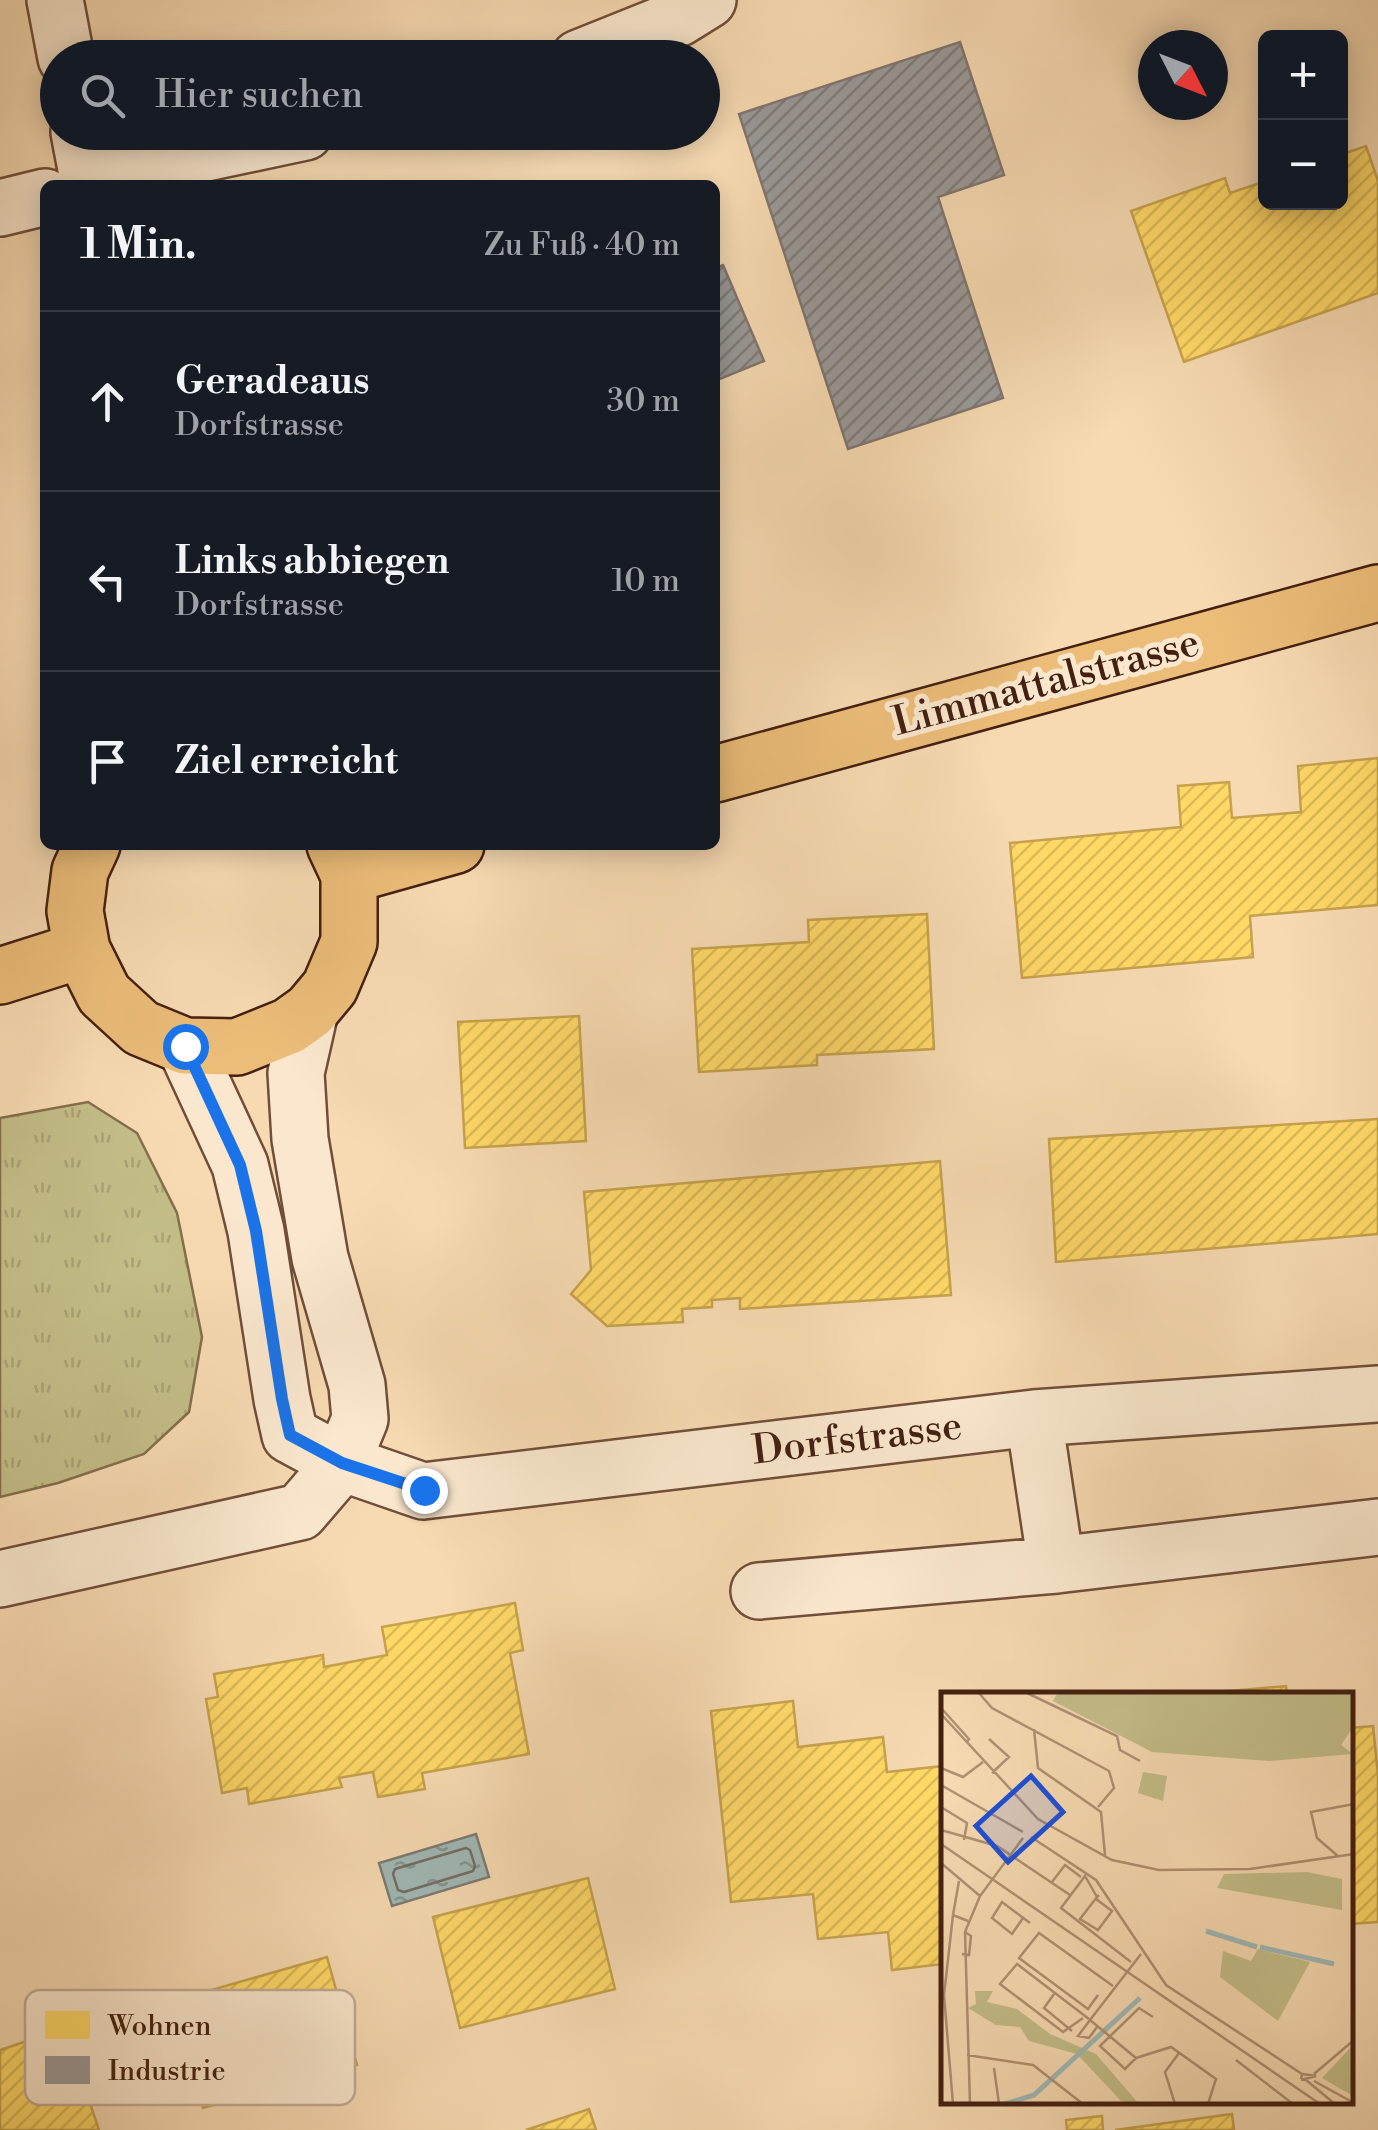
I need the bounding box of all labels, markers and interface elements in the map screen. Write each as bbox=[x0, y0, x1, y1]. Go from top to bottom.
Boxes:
north arrow bbox=[1138, 30, 1228, 120]
map controls bbox=[1258, 30, 1348, 210]
button: + bbox=[1258, 30, 1348, 120]
search box bbox=[40, 40, 720, 150]
icon: search bbox=[75, 68, 130, 123]
text: Hier suchen bbox=[155, 72, 363, 119]
button: − bbox=[1258, 120, 1348, 210]
text: 1 Min. bbox=[80, 219, 197, 272]
text: Zu Fuß · 40 m bbox=[484, 225, 680, 265]
text: Geradeaus bbox=[175, 358, 369, 405]
icon: ahead bbox=[80, 374, 135, 429]
text: 30 m bbox=[606, 381, 680, 421]
text: Dorfstrasse bbox=[175, 405, 344, 445]
text: Links abbiegen bbox=[175, 538, 449, 585]
icon: left bbox=[80, 554, 135, 609]
text: 10 m bbox=[611, 561, 680, 601]
text: Dorfstrasse bbox=[175, 585, 344, 625]
street label: Limmattalstrasse bbox=[887, 618, 1205, 748]
icon: arrive bbox=[80, 734, 135, 789]
text: Ziel erreicht bbox=[175, 738, 398, 785]
route start bbox=[163, 1024, 209, 1070]
street label: Dorfstrasse bbox=[749, 1401, 965, 1477]
route end bbox=[402, 1468, 448, 1514]
inset map bbox=[941, 1692, 1353, 2105]
legend bbox=[25, 1990, 355, 2105]
text: Wohnen bbox=[107, 2009, 212, 2044]
text: Industrie bbox=[108, 2054, 226, 2089]

